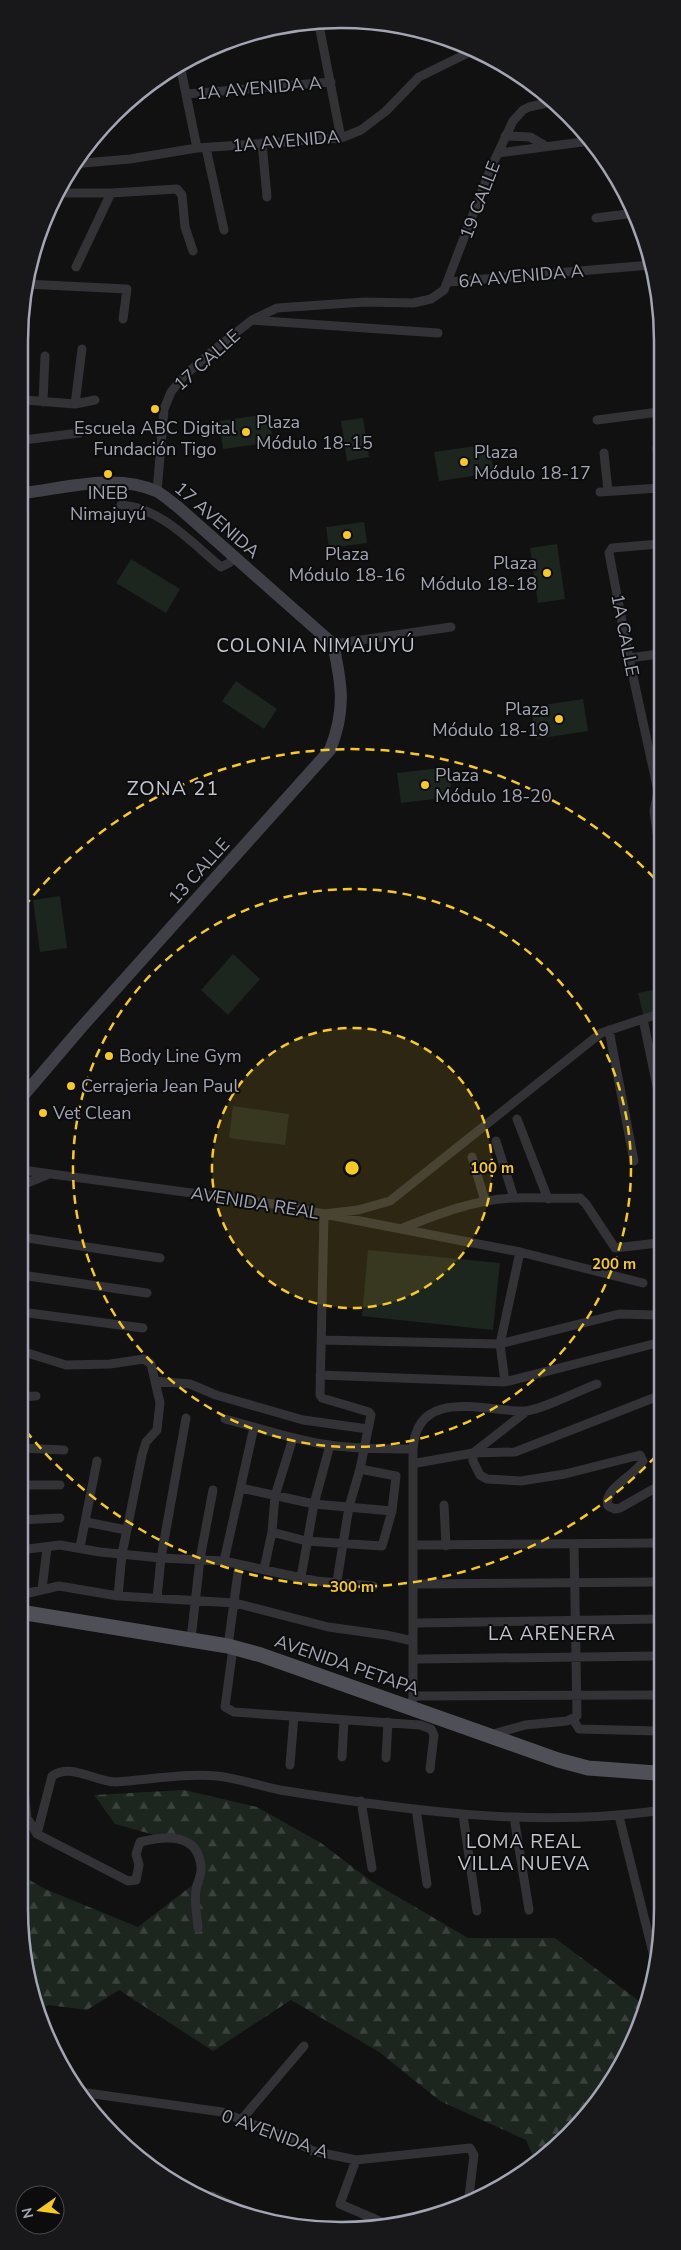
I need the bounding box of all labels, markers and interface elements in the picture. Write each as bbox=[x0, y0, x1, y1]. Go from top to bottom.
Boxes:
street label: 1A AVENIDA A bbox=[195, 71, 323, 105]
street label: 1A AVENIDA bbox=[231, 124, 341, 158]
street label: 19 CALLE bbox=[454, 158, 506, 242]
street label: 6A AVENIDA A bbox=[457, 259, 585, 293]
street label: 17 CALLE bbox=[169, 324, 245, 396]
marker: Escuela ABC Digital Fundación Tigo bbox=[149, 403, 161, 415]
place label: Plaza Módulo 18-15 bbox=[256, 410, 373, 455]
place label: Escuela ABC Digital Fundación Tigo bbox=[74, 416, 237, 461]
marker: Plaza Módulo 18-15 bbox=[240, 426, 252, 438]
place label: Plaza Módulo 18-17 bbox=[474, 440, 591, 485]
marker: Plaza Módulo 18-17 bbox=[458, 456, 470, 468]
marker: INEB Nimajuyú bbox=[102, 468, 114, 480]
street label: 17 AVENIDA bbox=[169, 476, 265, 564]
place label: INEB Nimajuyú bbox=[70, 481, 146, 526]
marker: Plaza Módulo 18-16 bbox=[341, 529, 353, 541]
place label: Plaza Módulo 18-16 bbox=[289, 542, 405, 587]
place label: Plaza Módulo 18-18 bbox=[420, 551, 537, 596]
marker: Plaza Módulo 18-18 bbox=[541, 567, 553, 579]
street label: 1A CALLE bbox=[605, 592, 645, 678]
district label: COLONIA NIMAJUYÚ bbox=[216, 633, 416, 659]
place label: Plaza Módulo 18-19 bbox=[432, 697, 549, 742]
marker: Plaza Módulo 18-19 bbox=[553, 713, 565, 725]
place label: Plaza Módulo 18-20 bbox=[435, 763, 552, 808]
district label: ZONA 21 bbox=[127, 775, 219, 802]
marker: Plaza Módulo 18-20 bbox=[419, 779, 431, 791]
street label: 13 CALLE bbox=[163, 833, 235, 909]
place label: Body Line Gym bbox=[119, 1044, 242, 1068]
marker: Body Line Gym bbox=[103, 1050, 115, 1062]
place label: Cerrajeria Jean Paul bbox=[81, 1074, 239, 1098]
marker: Cerrajeria Jean Paul bbox=[65, 1080, 77, 1092]
place label: Vet Clean bbox=[52, 1101, 132, 1125]
marker: Vet Clean bbox=[37, 1107, 49, 1119]
text: 100 m bbox=[470, 1158, 514, 1178]
centre of rings bbox=[343, 1159, 361, 1177]
street label: AVENIDA REAL bbox=[189, 1181, 321, 1225]
text: 200 m bbox=[592, 1254, 636, 1274]
text: 300 m bbox=[330, 1577, 374, 1597]
district label: LA ARENERA bbox=[488, 1621, 616, 1647]
street label: AVENIDA PETAPA bbox=[272, 1629, 422, 1701]
district label: LOMA REAL VILLA NUEVA bbox=[457, 1829, 590, 1877]
street label: 0 AVENIDA A bbox=[218, 2104, 332, 2164]
north arrow bbox=[15, 2185, 65, 2235]
text: N bbox=[17, 2206, 38, 2220]

